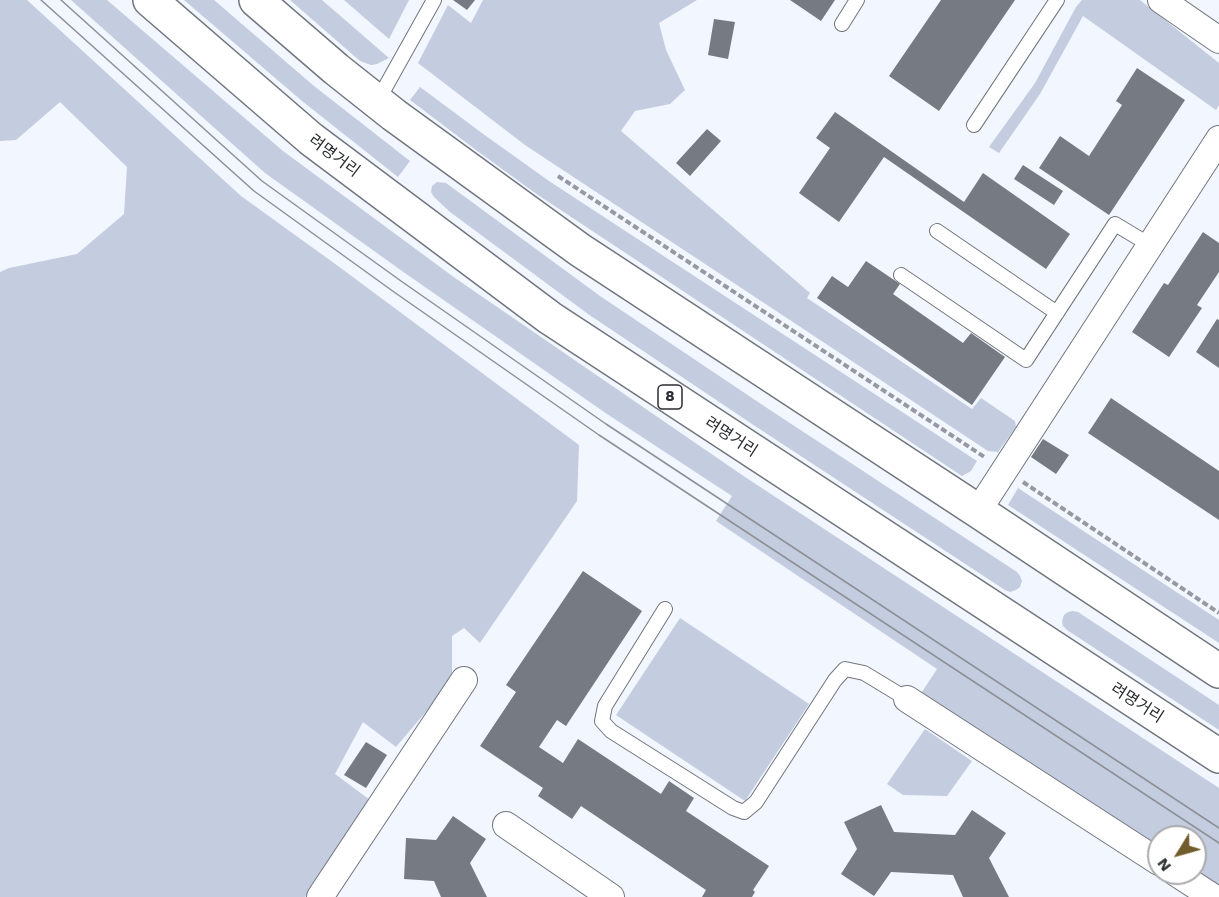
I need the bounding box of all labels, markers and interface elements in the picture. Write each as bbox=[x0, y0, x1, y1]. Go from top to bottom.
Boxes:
street label: 려명거리 bbox=[305, 131, 363, 181]
road number: 8 bbox=[658, 385, 682, 409]
street label: 려명거리 bbox=[701, 413, 761, 461]
street label: 려명거리 bbox=[1107, 679, 1167, 727]
north arrow bbox=[1147, 825, 1207, 885]
text: N bbox=[1153, 854, 1175, 875]

